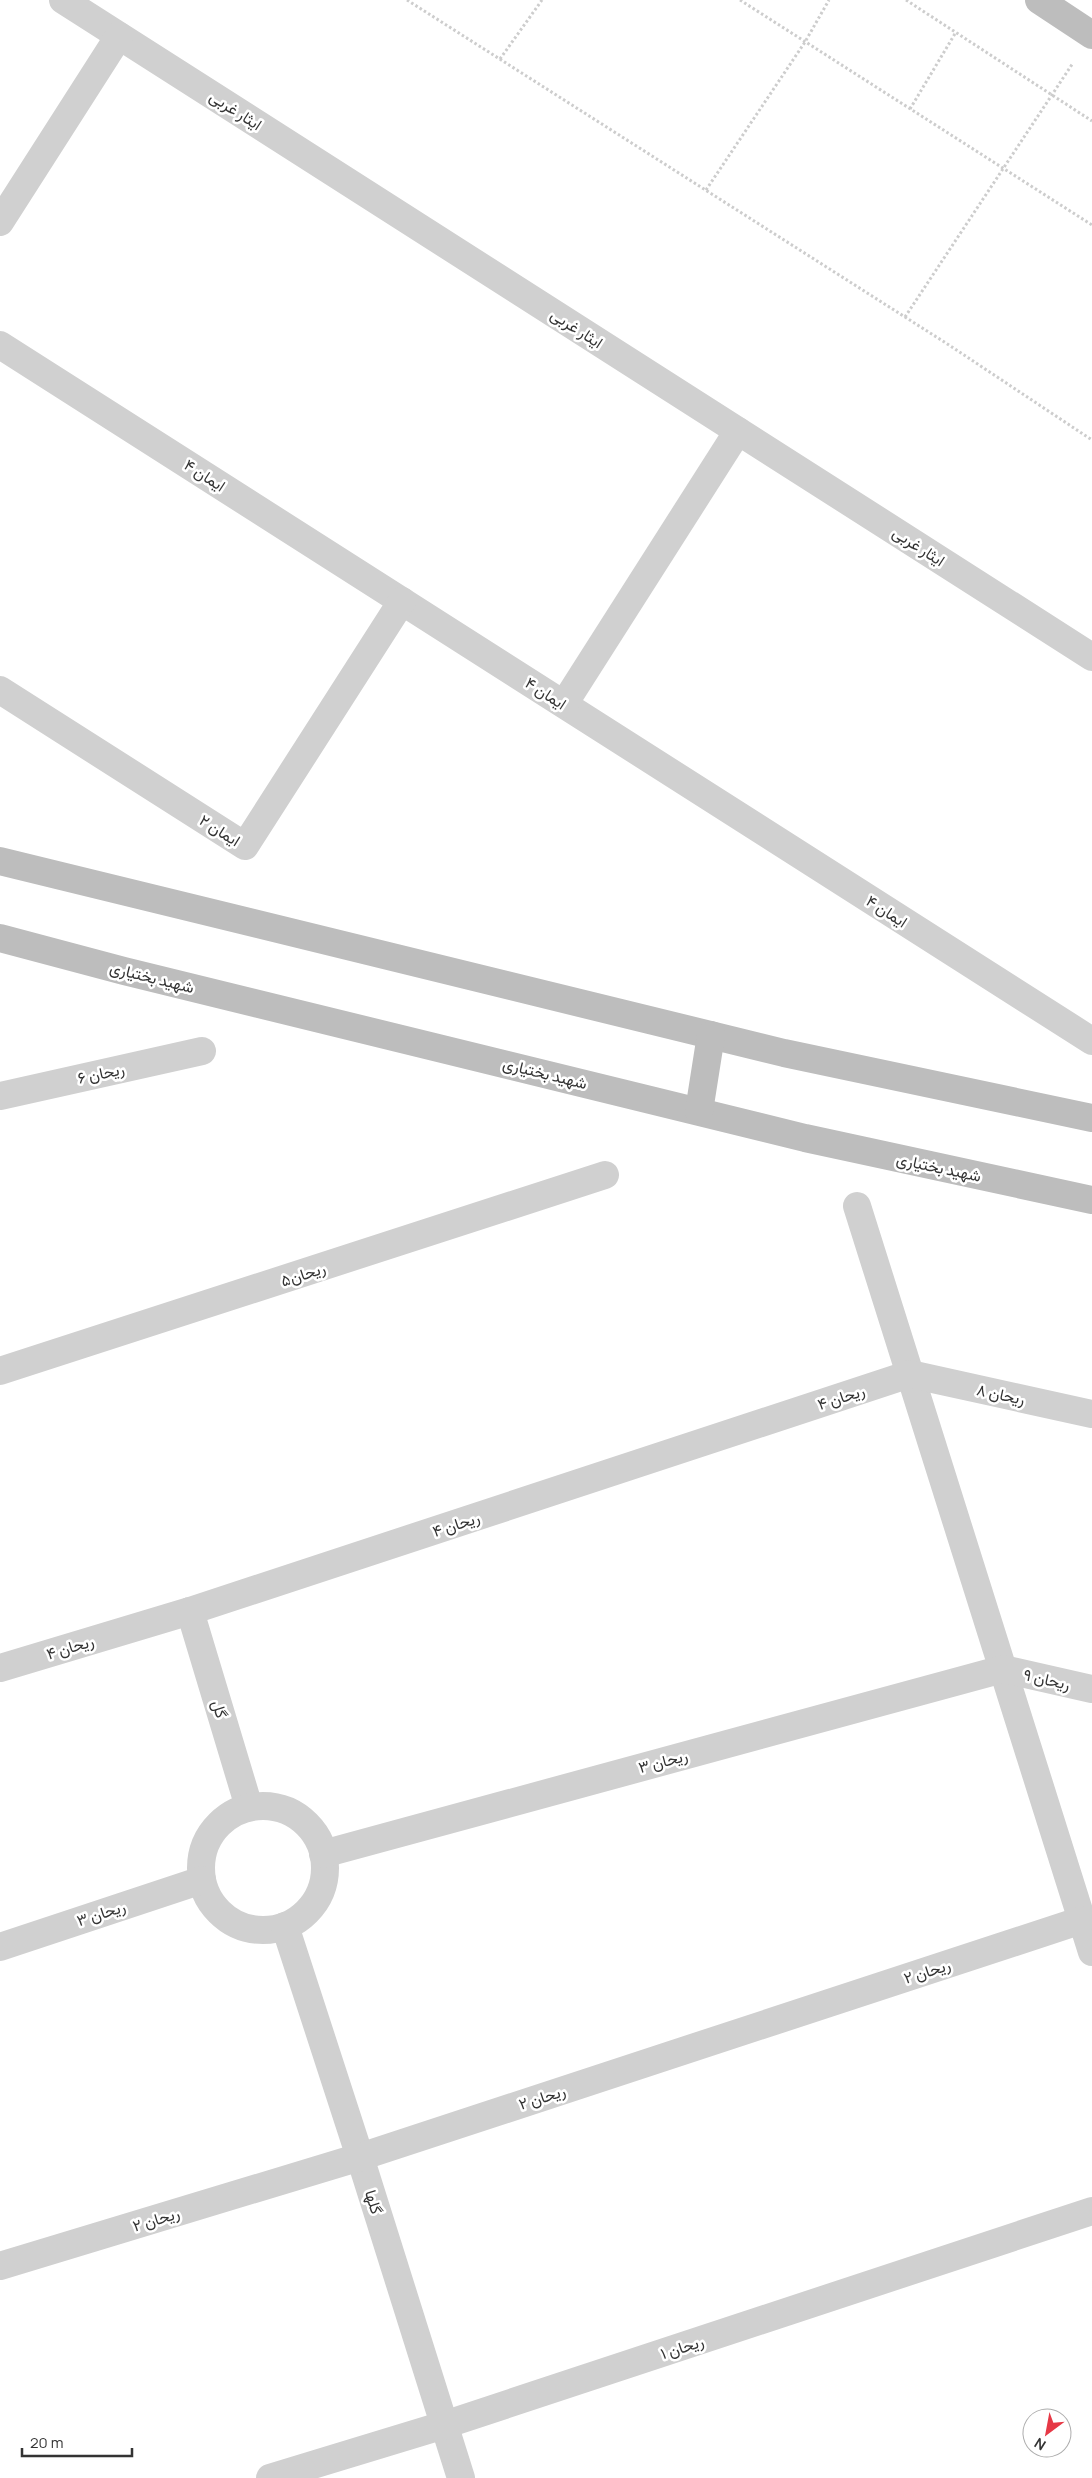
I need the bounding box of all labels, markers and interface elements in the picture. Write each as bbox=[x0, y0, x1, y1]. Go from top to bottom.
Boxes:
street label: ایثار غربی bbox=[206, 85, 266, 135]
street label: ایثار غربی bbox=[547, 303, 607, 353]
street label: ایمان ۴ bbox=[180, 453, 230, 497]
street label: ایثار غربی bbox=[889, 521, 949, 571]
street label: ایمان ۴ bbox=[521, 671, 571, 715]
street label: ایمان ۲ bbox=[195, 809, 245, 851]
street label: ایمان ۴ bbox=[862, 889, 912, 933]
street label: شهید بختیاری bbox=[108, 956, 196, 998]
street label: شهید بختیاری bbox=[501, 1052, 589, 1094]
street label: ریحان ۶ bbox=[76, 1057, 126, 1089]
street label: شهید بختیاری bbox=[895, 1147, 983, 1187]
street label: ریحان۵ bbox=[278, 1256, 328, 1292]
street label: ریحان ۸ bbox=[975, 1378, 1027, 1410]
street label: ریحان ۴ bbox=[814, 1379, 868, 1415]
street label: ریحان ۴ bbox=[429, 1506, 483, 1542]
street label: ریحان ۴ bbox=[43, 1629, 97, 1665]
street label: ریحان ۹ bbox=[1021, 1663, 1073, 1695]
street label: گل bbox=[207, 1697, 233, 1721]
street label: ریحان ۳ bbox=[636, 1744, 690, 1778]
street label: ریحان ۳ bbox=[74, 1895, 128, 1931]
street label: ریحان ۲ bbox=[901, 1953, 953, 1989]
street label: ریحان ۲ bbox=[516, 2079, 568, 2115]
street label: گلها bbox=[360, 2187, 388, 2217]
street label: ریحان ۲ bbox=[130, 2201, 182, 2237]
street label: ریحان ۱ bbox=[658, 2330, 706, 2364]
north arrow bbox=[1022, 2408, 1072, 2458]
scale bar bbox=[22, 2426, 132, 2458]
text: 20 m bbox=[30, 2432, 63, 2453]
text: N bbox=[1031, 2434, 1049, 2455]

